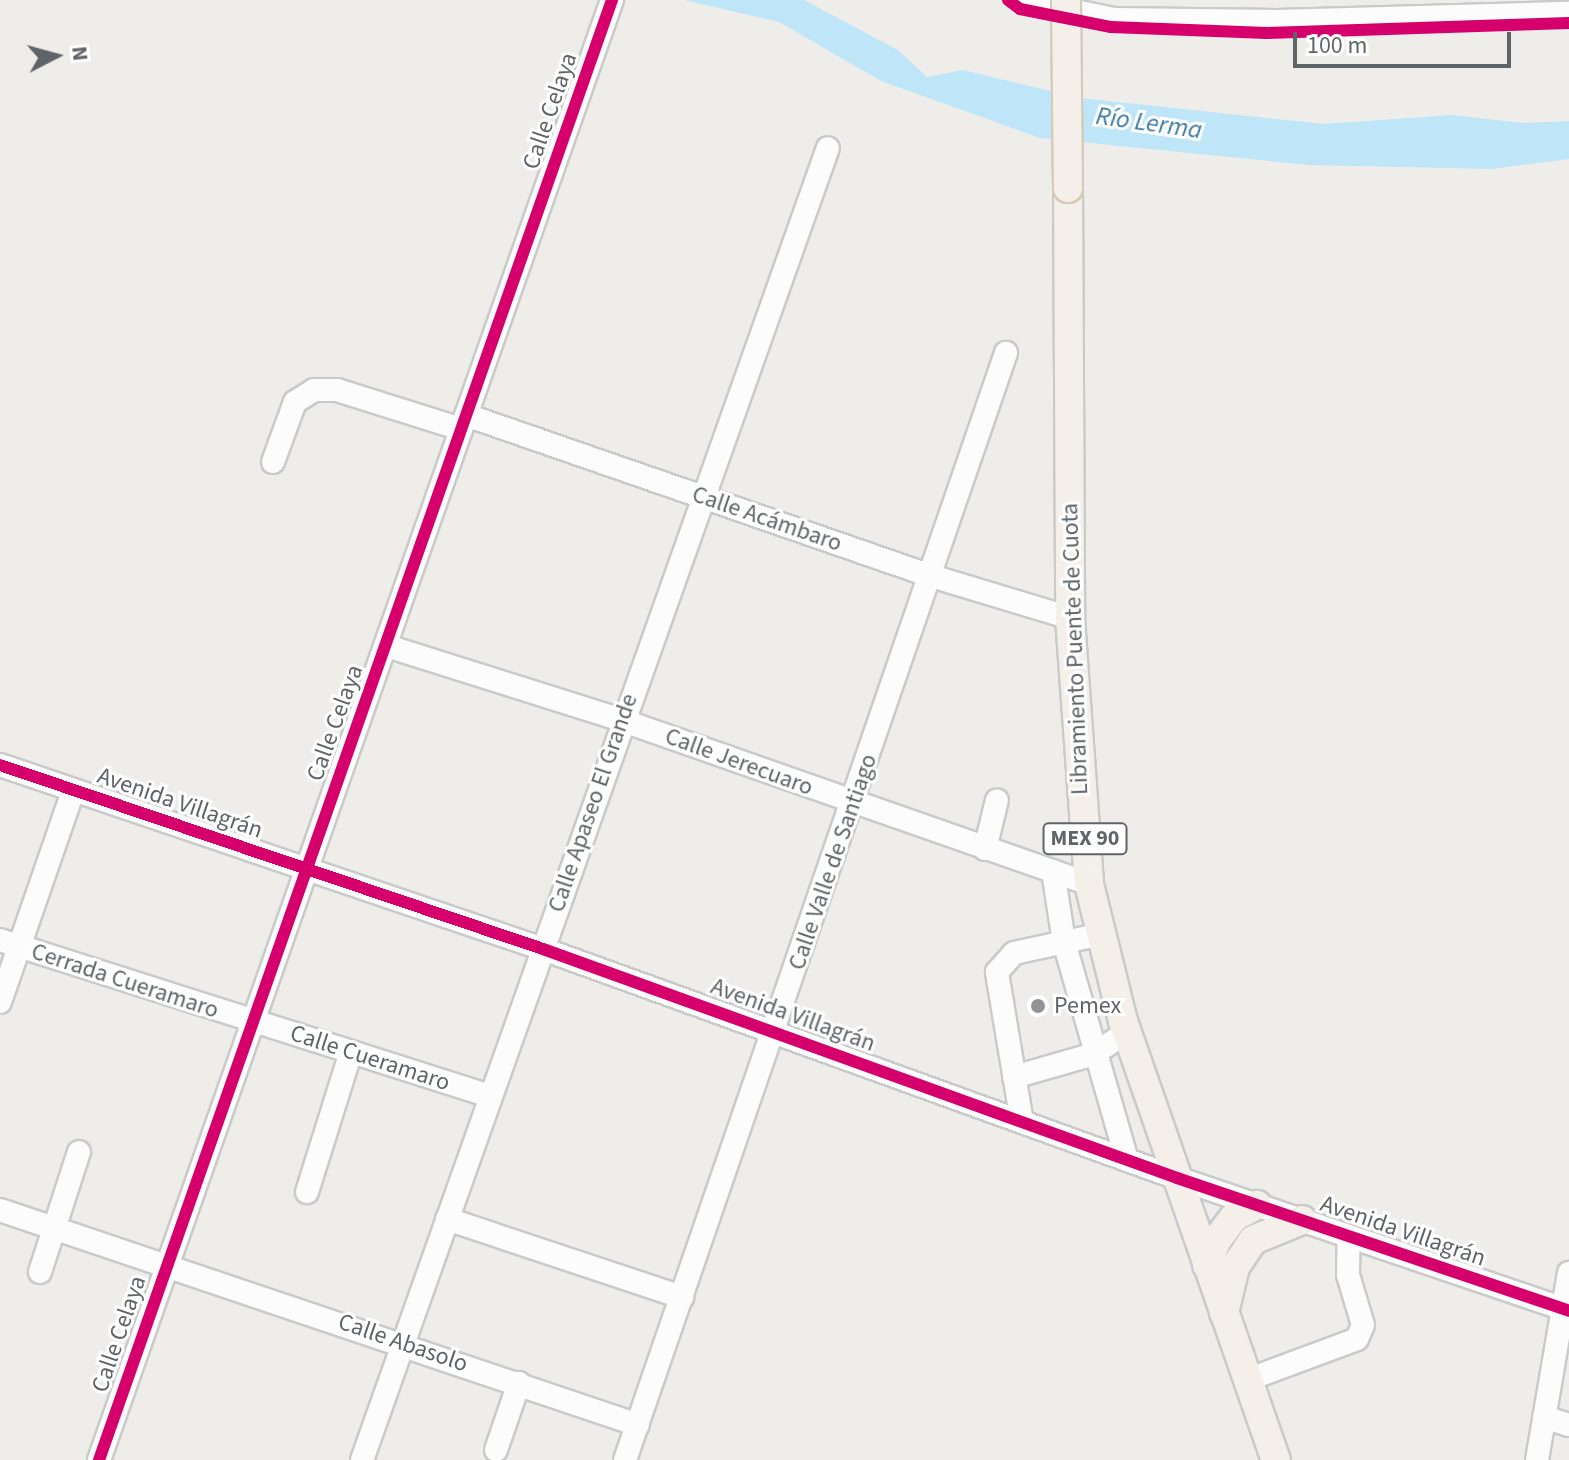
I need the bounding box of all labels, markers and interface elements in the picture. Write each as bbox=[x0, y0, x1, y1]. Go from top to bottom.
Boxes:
north arrow bbox=[16, 16, 96, 96]
scale bar bbox=[1297, 16, 1515, 66]
text: 100 m bbox=[1307, 28, 1367, 63]
text: N bbox=[63, 45, 97, 62]
street label: Calle Celaya bbox=[517, 49, 583, 173]
water label: Río Lerma bbox=[1094, 100, 1204, 146]
street label: Calle Acámbaro bbox=[688, 480, 846, 558]
street label: Libramiento Puente de Cuota bbox=[1056, 503, 1094, 795]
street label: Calle Celaya bbox=[301, 661, 369, 785]
street label: Calle Apaseo El Grande bbox=[542, 690, 644, 916]
street label: Calle Jerecuaro bbox=[661, 722, 817, 802]
street label: Calle Valle de Santiago bbox=[783, 750, 883, 974]
street label: Avenida Villagrán bbox=[94, 761, 266, 845]
road number: MEX 90 bbox=[1041, 821, 1129, 857]
street label: Cerrada Cueramaro bbox=[28, 937, 222, 1025]
street label: Avenida Villagrán bbox=[707, 972, 879, 1058]
place label: Pemex bbox=[1054, 992, 1121, 1020]
marker: Pemex bbox=[1029, 997, 1047, 1015]
street label: Calle Cueramaro bbox=[287, 1019, 453, 1097]
street label: Avenida Villagrán bbox=[1317, 1189, 1489, 1273]
street label: Calle Celaya bbox=[86, 1272, 152, 1396]
street label: Calle Abasolo bbox=[334, 1307, 472, 1379]

